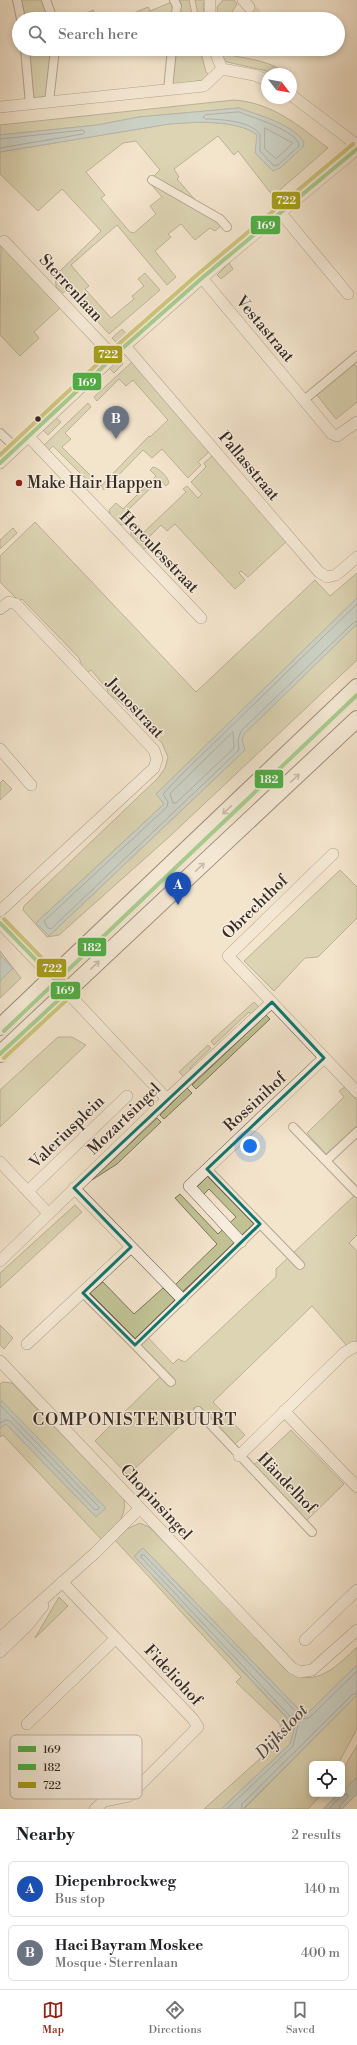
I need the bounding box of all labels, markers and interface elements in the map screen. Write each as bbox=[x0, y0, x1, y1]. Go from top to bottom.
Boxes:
search box bbox=[12, 12, 345, 56]
icon: search bbox=[26, 23, 48, 45]
text: Search here bbox=[58, 25, 138, 44]
north arrow bbox=[261, 68, 297, 104]
line badge: 722 bbox=[271, 191, 301, 210]
text: 722 bbox=[276, 194, 296, 208]
line badge: 169 bbox=[250, 215, 281, 235]
text: 169 bbox=[257, 219, 275, 233]
street label: Sterrenlaan bbox=[35, 250, 108, 326]
street label: Vestastraat bbox=[231, 291, 299, 367]
line badge: 722 bbox=[93, 345, 123, 364]
text: 722 bbox=[98, 348, 118, 362]
line badge: 169 bbox=[72, 372, 102, 391]
text: 169 bbox=[78, 376, 96, 390]
pin: B bbox=[103, 406, 129, 439]
unlabelled marker bbox=[33, 414, 43, 424]
street label: Pallasstraat bbox=[214, 427, 284, 505]
place label: Make Hair Happen bbox=[27, 473, 163, 493]
marker: Make Hair Happen bbox=[14, 478, 24, 488]
street label: Herculesstraat bbox=[115, 507, 203, 597]
street label: Junostraat bbox=[101, 673, 168, 743]
line badge: 182 bbox=[254, 769, 284, 789]
text: 182 bbox=[260, 773, 279, 787]
one-way arrow bbox=[290, 773, 300, 782]
one-way arrow bbox=[222, 805, 232, 815]
one-way arrow bbox=[195, 862, 205, 871]
street label: Obrechthof bbox=[218, 870, 293, 943]
pin: A bbox=[165, 872, 191, 905]
line badge: 182 bbox=[77, 937, 107, 957]
text: 182 bbox=[83, 941, 102, 955]
line badge: 722 bbox=[36, 958, 67, 978]
one-way arrow bbox=[90, 960, 100, 970]
text: 722 bbox=[42, 962, 62, 976]
line badge: 169 bbox=[50, 981, 81, 1000]
text: 169 bbox=[56, 984, 74, 998]
street label: Rossinihof bbox=[220, 1067, 291, 1136]
street label: Mozartsingel bbox=[83, 1079, 165, 1159]
street label: Valeriusplein bbox=[25, 1091, 109, 1173]
your location bbox=[240, 1136, 260, 1156]
district label: COMPONISTENBUURT bbox=[32, 1409, 238, 1431]
street label: Händelhof bbox=[253, 1449, 322, 1518]
street label: Chopinsingel bbox=[116, 1460, 196, 1544]
street label: Fideliohof bbox=[140, 1640, 207, 1710]
water label: Dijksloot bbox=[250, 1700, 313, 1765]
legend bbox=[10, 1735, 142, 1799]
text: 169 bbox=[43, 1743, 61, 1757]
text: 182 bbox=[43, 1761, 61, 1775]
map controls bbox=[309, 1761, 345, 1797]
button: locate bbox=[309, 1761, 345, 1797]
text: 722 bbox=[43, 1779, 61, 1793]
text: Nearby bbox=[16, 1824, 75, 1846]
text: 2 results bbox=[292, 1827, 341, 1843]
text: Diepenbrockweg bbox=[55, 1872, 176, 1891]
text: A bbox=[25, 1881, 35, 1897]
text: 140 m bbox=[304, 1881, 340, 1897]
text: Bus stop bbox=[55, 1891, 105, 1907]
text: Haci Bayram Moskee bbox=[55, 1936, 203, 1955]
text: B bbox=[25, 1945, 35, 1961]
text: 400 m bbox=[301, 1945, 340, 1961]
text: Mosque · Sterrenlaan bbox=[55, 1955, 178, 1971]
tab: Map bbox=[42, 1999, 64, 2037]
tab: Directions bbox=[149, 1999, 202, 2037]
tab: Saved bbox=[286, 1999, 315, 2037]

